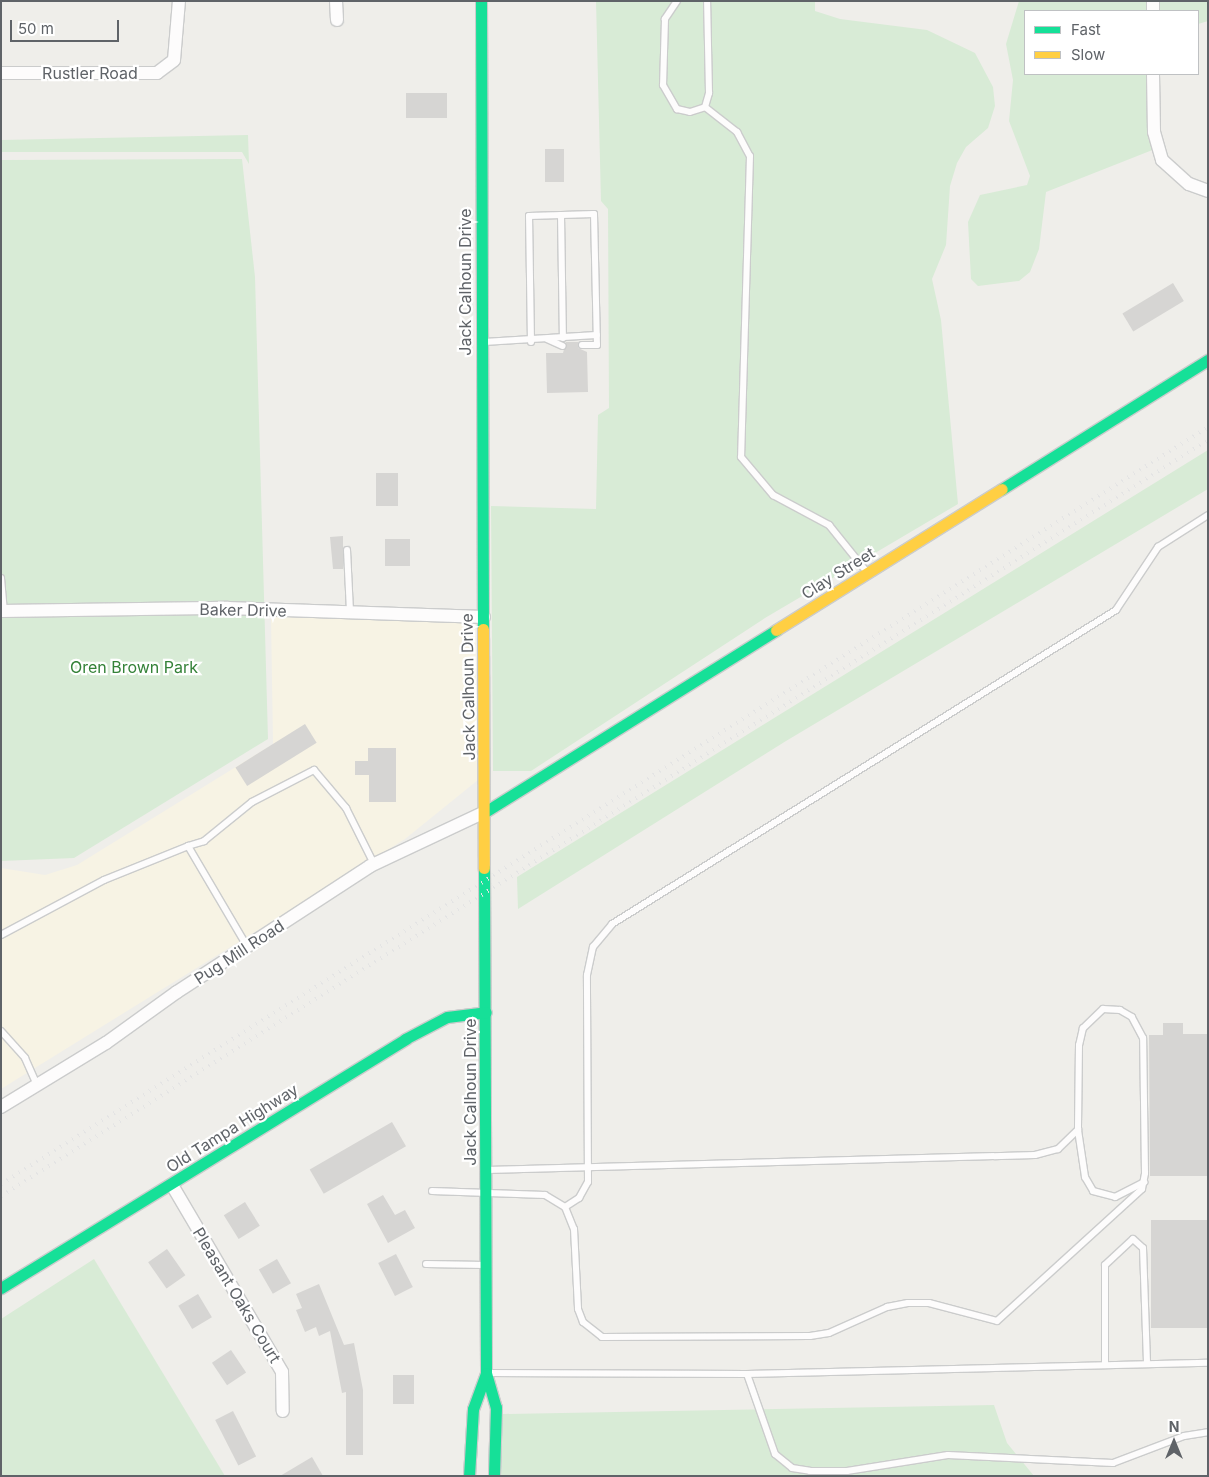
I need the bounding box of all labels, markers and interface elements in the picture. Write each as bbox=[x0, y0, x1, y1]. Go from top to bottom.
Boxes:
scale bar bbox=[12, 10, 121, 42]
legend bbox=[1024, 10, 1199, 75]
text: 50 m bbox=[18, 19, 54, 38]
text: Fast bbox=[1071, 20, 1101, 39]
text: Slow bbox=[1071, 45, 1105, 64]
street label: Rustler Road bbox=[42, 63, 138, 83]
street label: Jack Calhoun Drive bbox=[455, 208, 475, 356]
street label: Clay Street bbox=[798, 543, 878, 603]
street label: Baker Drive bbox=[199, 600, 287, 620]
street label: Jack Calhoun Drive bbox=[457, 613, 479, 761]
park label: Oren Brown Park bbox=[70, 657, 198, 677]
street label: Pug Mill Road bbox=[191, 916, 287, 988]
street label: Jack Calhoun Drive bbox=[460, 1018, 480, 1166]
street label: Old Tampa Highway bbox=[163, 1080, 301, 1176]
street label: Pleasant Oaks Court bbox=[189, 1224, 285, 1366]
north arrow bbox=[1149, 1417, 1199, 1467]
text: N bbox=[1169, 1418, 1179, 1435]

